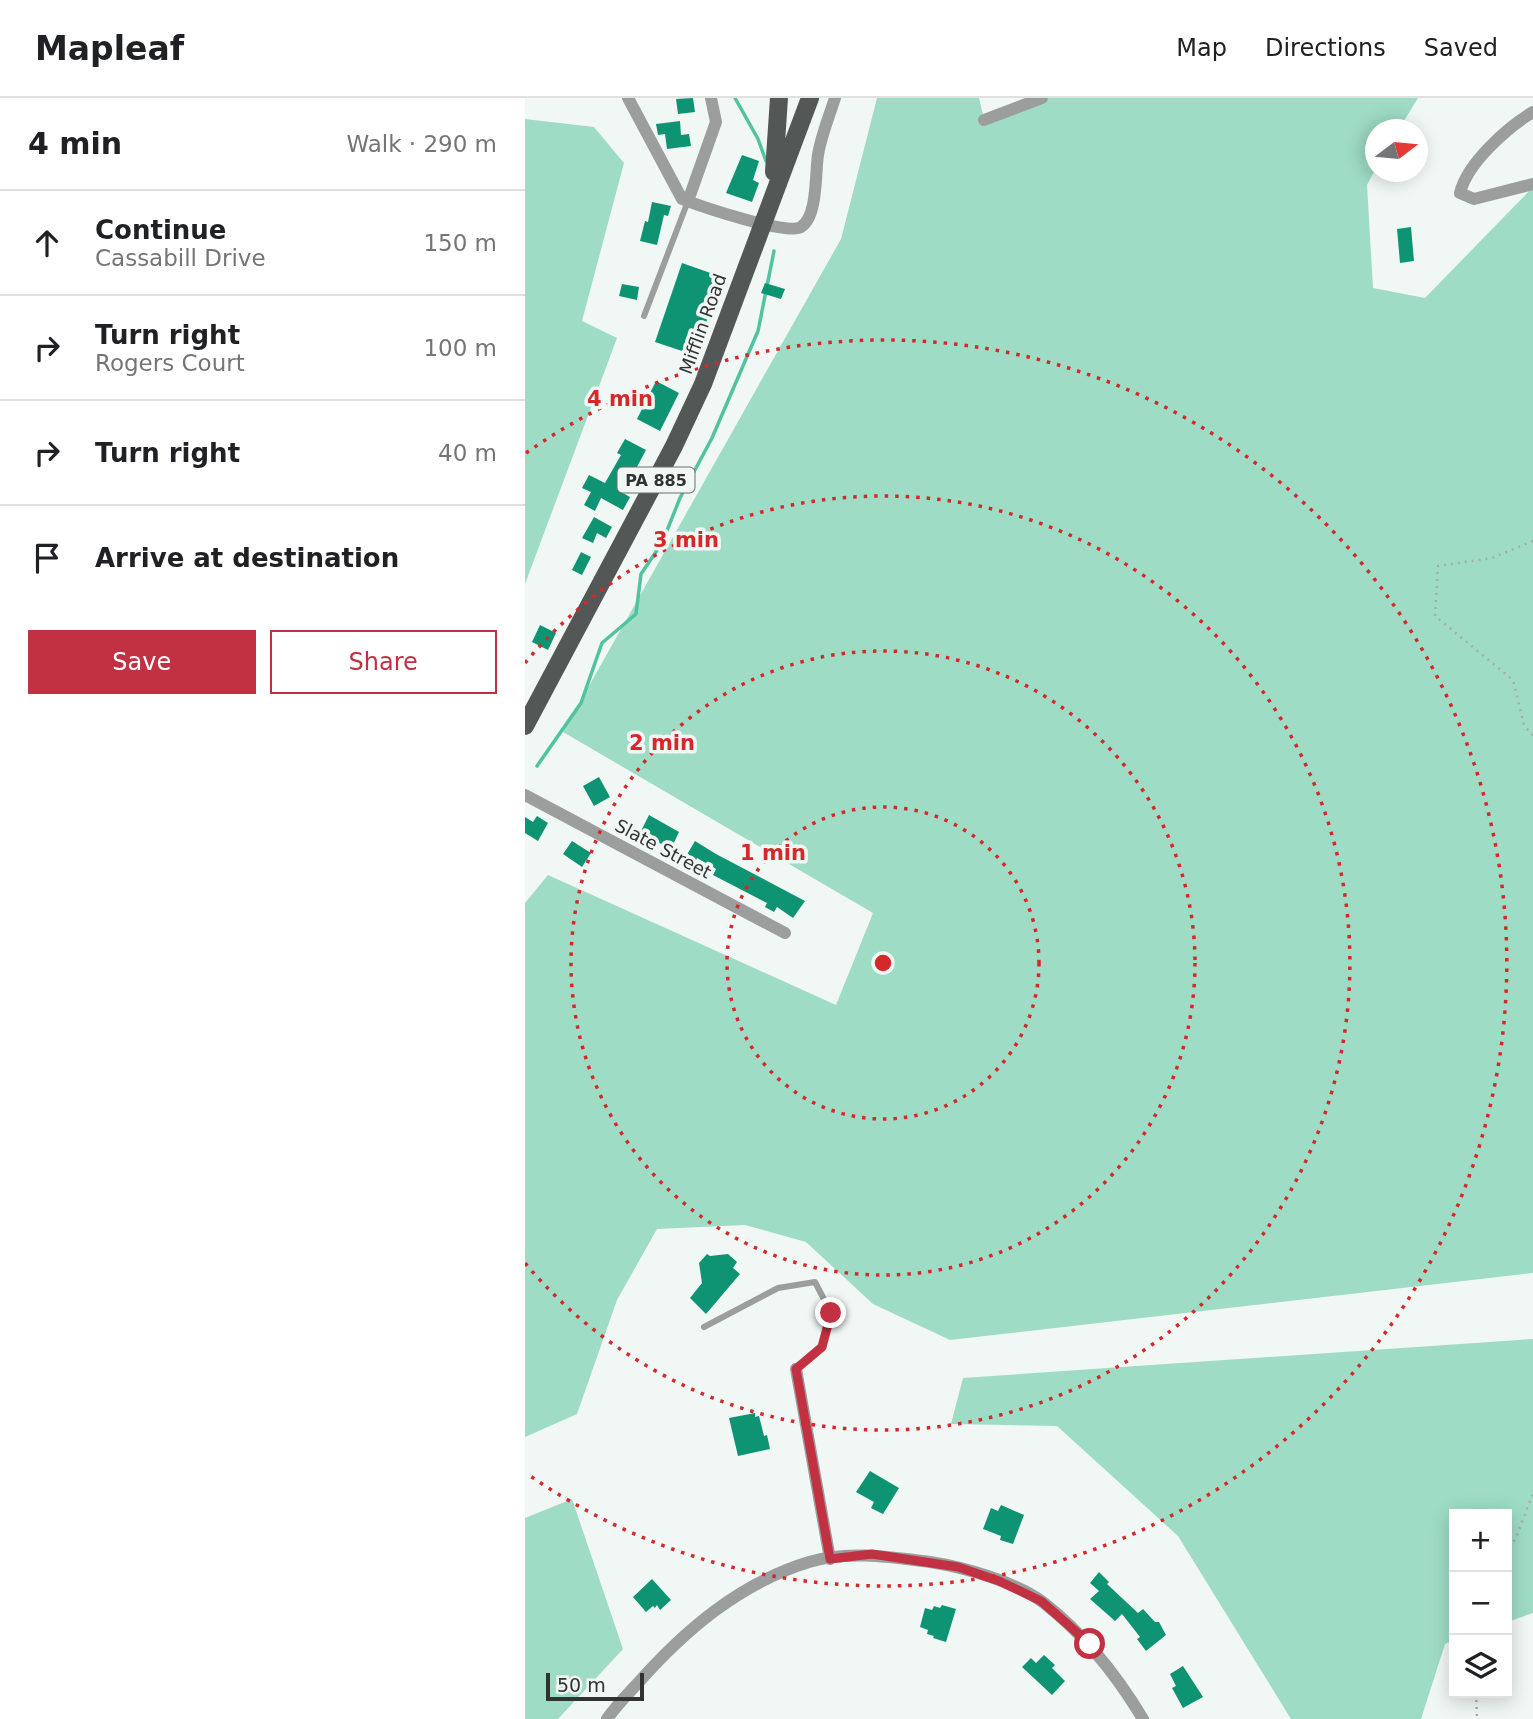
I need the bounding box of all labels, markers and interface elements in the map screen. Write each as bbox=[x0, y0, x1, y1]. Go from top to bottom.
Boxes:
text: Mapleaf bbox=[35, 29, 184, 68]
text: Map bbox=[1176, 34, 1227, 62]
text: Directions bbox=[1265, 34, 1386, 62]
text: Saved bbox=[1424, 34, 1498, 62]
north arrow bbox=[1365, 119, 1428, 182]
text: 4 min bbox=[28, 126, 122, 161]
text: Walk · 290 m bbox=[346, 131, 497, 157]
text: Continue bbox=[95, 215, 226, 245]
icon: ahead bbox=[28, 224, 66, 262]
text: 150 m bbox=[423, 230, 497, 256]
text: Cassabill Drive bbox=[95, 245, 266, 271]
street label: Mifflin Road bbox=[675, 271, 730, 377]
text: Turn right bbox=[95, 320, 240, 350]
icon: right bbox=[28, 329, 66, 367]
text: 100 m bbox=[423, 335, 497, 361]
text: Rogers Court bbox=[95, 350, 245, 376]
text: 4 min bbox=[587, 387, 653, 411]
icon: right bbox=[28, 434, 66, 472]
text: Turn right bbox=[95, 438, 240, 468]
text: 40 m bbox=[438, 440, 497, 466]
road number: PA 885 bbox=[617, 468, 695, 492]
text: 3 min bbox=[653, 528, 719, 552]
icon: arrive bbox=[28, 539, 66, 577]
text: Arrive at destination bbox=[95, 543, 399, 573]
button: Save bbox=[28, 630, 256, 694]
button: Share bbox=[270, 630, 497, 694]
text: 2 min bbox=[629, 731, 695, 755]
street label: Slate Street bbox=[612, 814, 715, 883]
text: 1 min bbox=[740, 841, 806, 865]
centre of rings bbox=[871, 951, 895, 975]
route end bbox=[815, 1297, 846, 1328]
map controls bbox=[1449, 1509, 1512, 1698]
button: + bbox=[1449, 1509, 1512, 1572]
button: − bbox=[1449, 1572, 1512, 1635]
route start bbox=[1074, 1628, 1105, 1659]
button: layers bbox=[1449, 1635, 1512, 1698]
scale bar bbox=[546, 1670, 644, 1702]
text: 50 m bbox=[557, 1674, 606, 1696]

